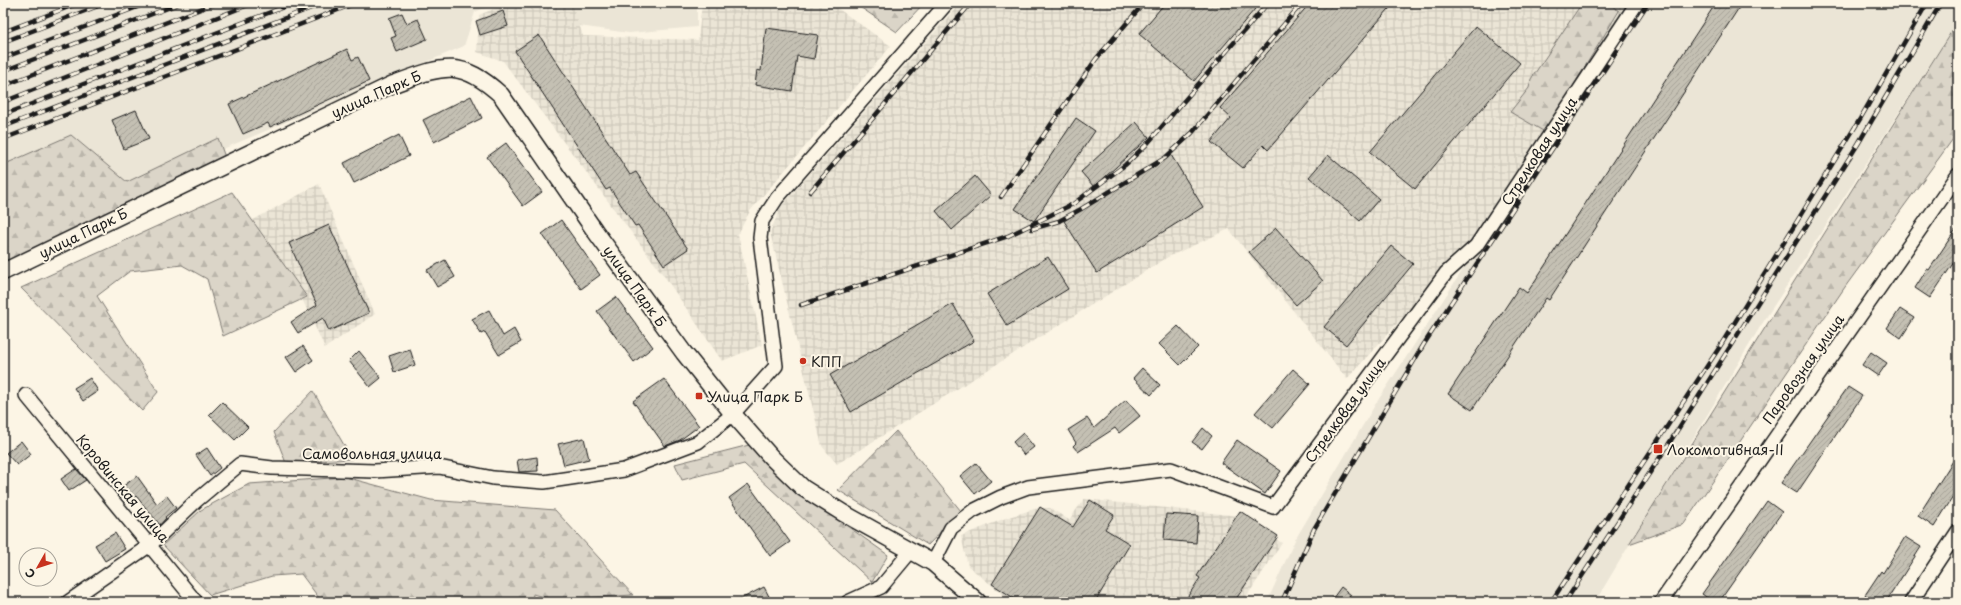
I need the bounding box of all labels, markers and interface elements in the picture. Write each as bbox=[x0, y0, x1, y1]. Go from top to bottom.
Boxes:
street label: улица Парк Б bbox=[328, 65, 424, 123]
street label: Стрелковая улица bbox=[1496, 92, 1582, 209]
street label: улица Парк Б bbox=[35, 202, 131, 264]
street label: улица Парк Б bbox=[598, 241, 672, 331]
street label: Паровозная улица bbox=[1757, 310, 1849, 428]
place label: КПП bbox=[811, 351, 842, 372]
street label: Стрелковая улица bbox=[1300, 353, 1391, 467]
marker: КПП bbox=[798, 356, 808, 366]
place label: Улица Парк Б bbox=[707, 386, 803, 407]
marker: Улица Парк Б bbox=[694, 391, 704, 401]
street label: Коровинская улица bbox=[71, 429, 175, 547]
place label: Локомотивная-II bbox=[1667, 439, 1784, 460]
street label: Самовольная улица bbox=[302, 443, 442, 464]
marker: Локомотивная-II bbox=[1652, 443, 1664, 455]
north arrow bbox=[18, 547, 58, 587]
text: С bbox=[21, 565, 39, 582]

